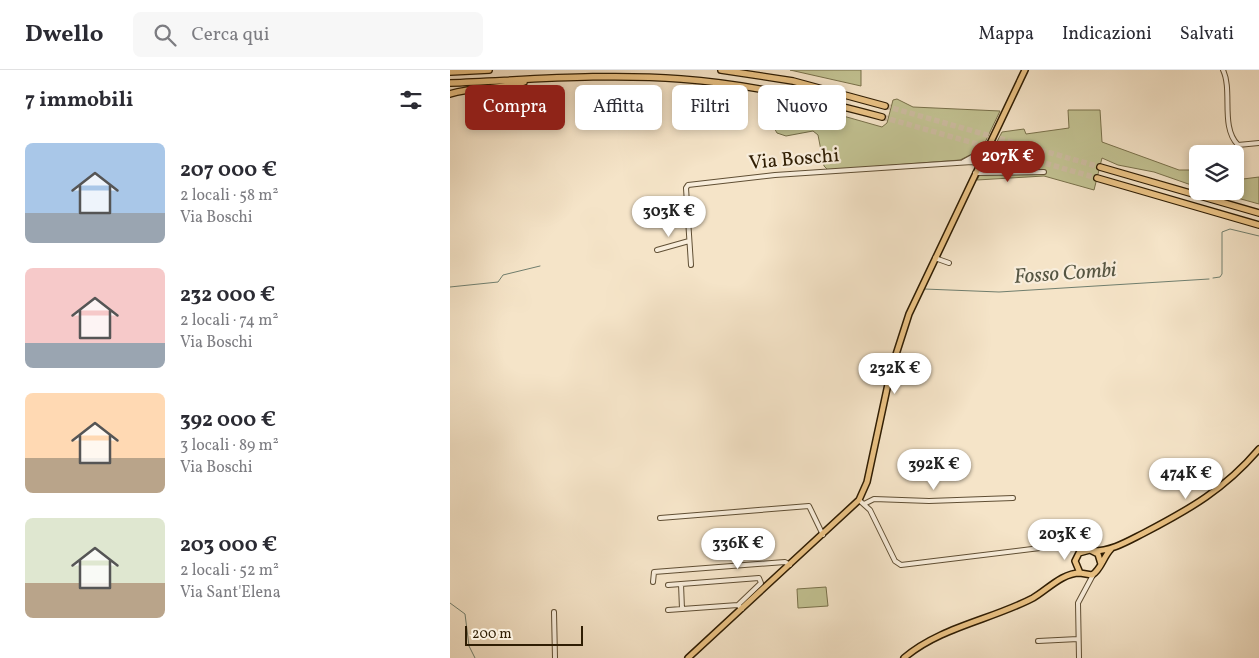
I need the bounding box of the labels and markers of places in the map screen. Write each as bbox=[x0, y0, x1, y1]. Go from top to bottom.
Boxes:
pin: 207K € bbox=[967, 140, 1049, 183]
pin: 303K € bbox=[628, 196, 710, 238]
pin: 232K € bbox=[854, 352, 936, 395]
pin: 392K € bbox=[893, 448, 975, 491]
pin: 474K € bbox=[1145, 458, 1227, 500]
pin: 203K € bbox=[1024, 518, 1106, 561]
pin: 336K € bbox=[697, 528, 779, 570]

